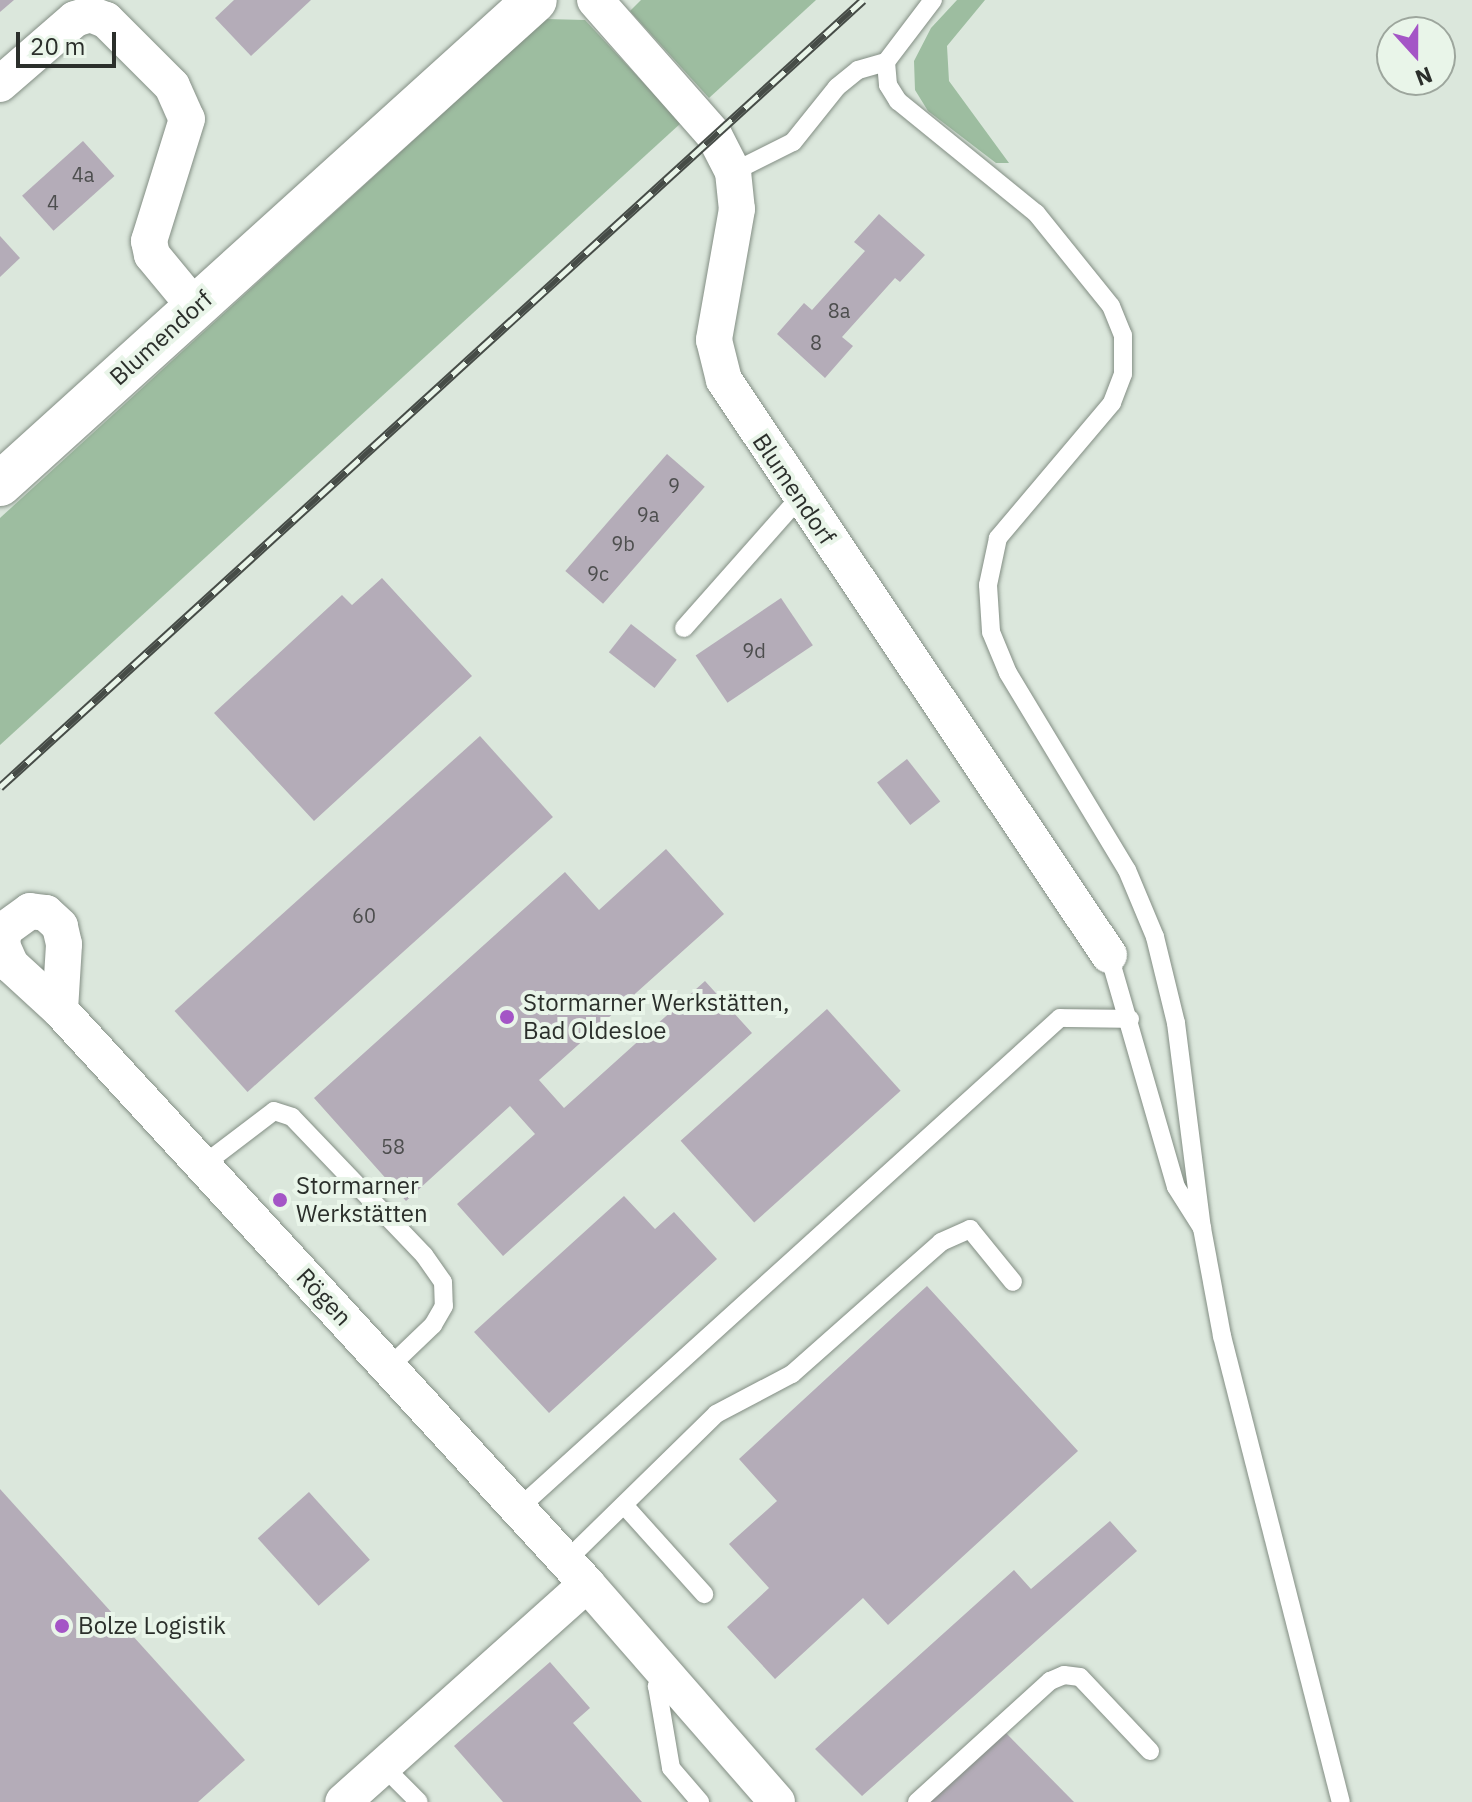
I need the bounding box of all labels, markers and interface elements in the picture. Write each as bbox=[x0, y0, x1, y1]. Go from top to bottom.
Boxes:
scale bar bbox=[20, 16, 120, 66]
north arrow bbox=[1376, 16, 1456, 96]
text: 20 m bbox=[30, 30, 85, 62]
text: N bbox=[1411, 61, 1437, 93]
house number: 4a bbox=[72, 162, 94, 186]
house number: 4 bbox=[47, 190, 59, 214]
street label: Blumendorf bbox=[104, 285, 218, 391]
house number: 8a bbox=[828, 298, 850, 322]
house number: 8 bbox=[810, 330, 822, 354]
street label: Blumendorf bbox=[746, 428, 842, 550]
house number: 9 bbox=[668, 473, 680, 497]
house number: 9a bbox=[637, 502, 659, 526]
house number: 9b bbox=[611, 531, 635, 555]
house number: 9c bbox=[587, 561, 609, 585]
house number: 9d bbox=[742, 638, 766, 662]
house number: 60 bbox=[352, 903, 376, 927]
place label: Stormarner Werkstätten, Bad Oldesloe bbox=[523, 989, 789, 1045]
marker: Stormarner Werkstätten, Bad Oldesloe bbox=[498, 1008, 516, 1026]
house number: 58 bbox=[381, 1134, 405, 1158]
place label: Stormarner Werkstätten bbox=[296, 1172, 428, 1228]
marker: Stormarner Werkstätten bbox=[271, 1191, 289, 1209]
street label: Rögen bbox=[290, 1262, 358, 1332]
place label: Bolze Logistik bbox=[78, 1612, 226, 1640]
marker: Bolze Logistik bbox=[53, 1617, 71, 1635]

